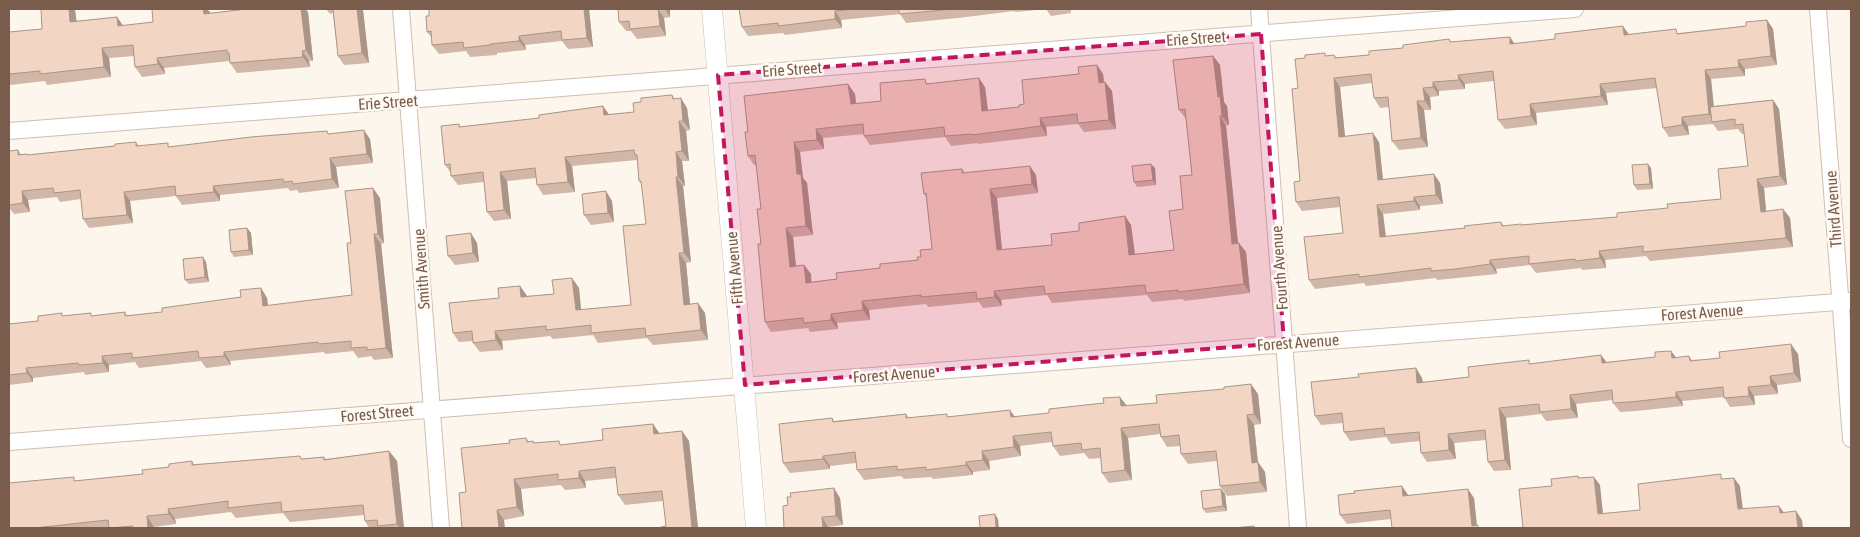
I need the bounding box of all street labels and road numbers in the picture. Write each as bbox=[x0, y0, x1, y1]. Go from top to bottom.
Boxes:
street label: Erie Street bbox=[1166, 27, 1227, 49]
street label: Erie Street bbox=[762, 58, 823, 80]
street label: Erie Street bbox=[358, 91, 419, 113]
street label: Third Avenue bbox=[1821, 170, 1845, 248]
street label: Fourth Avenue bbox=[1267, 225, 1291, 311]
street label: Smith Avenue bbox=[409, 228, 433, 310]
street label: Fifth Avenue bbox=[722, 231, 746, 305]
street label: Forest Avenue bbox=[1660, 300, 1744, 324]
street label: Forest Avenue bbox=[1256, 330, 1340, 354]
street label: Forest Avenue bbox=[852, 362, 936, 386]
street label: Forest Street bbox=[340, 401, 415, 425]

